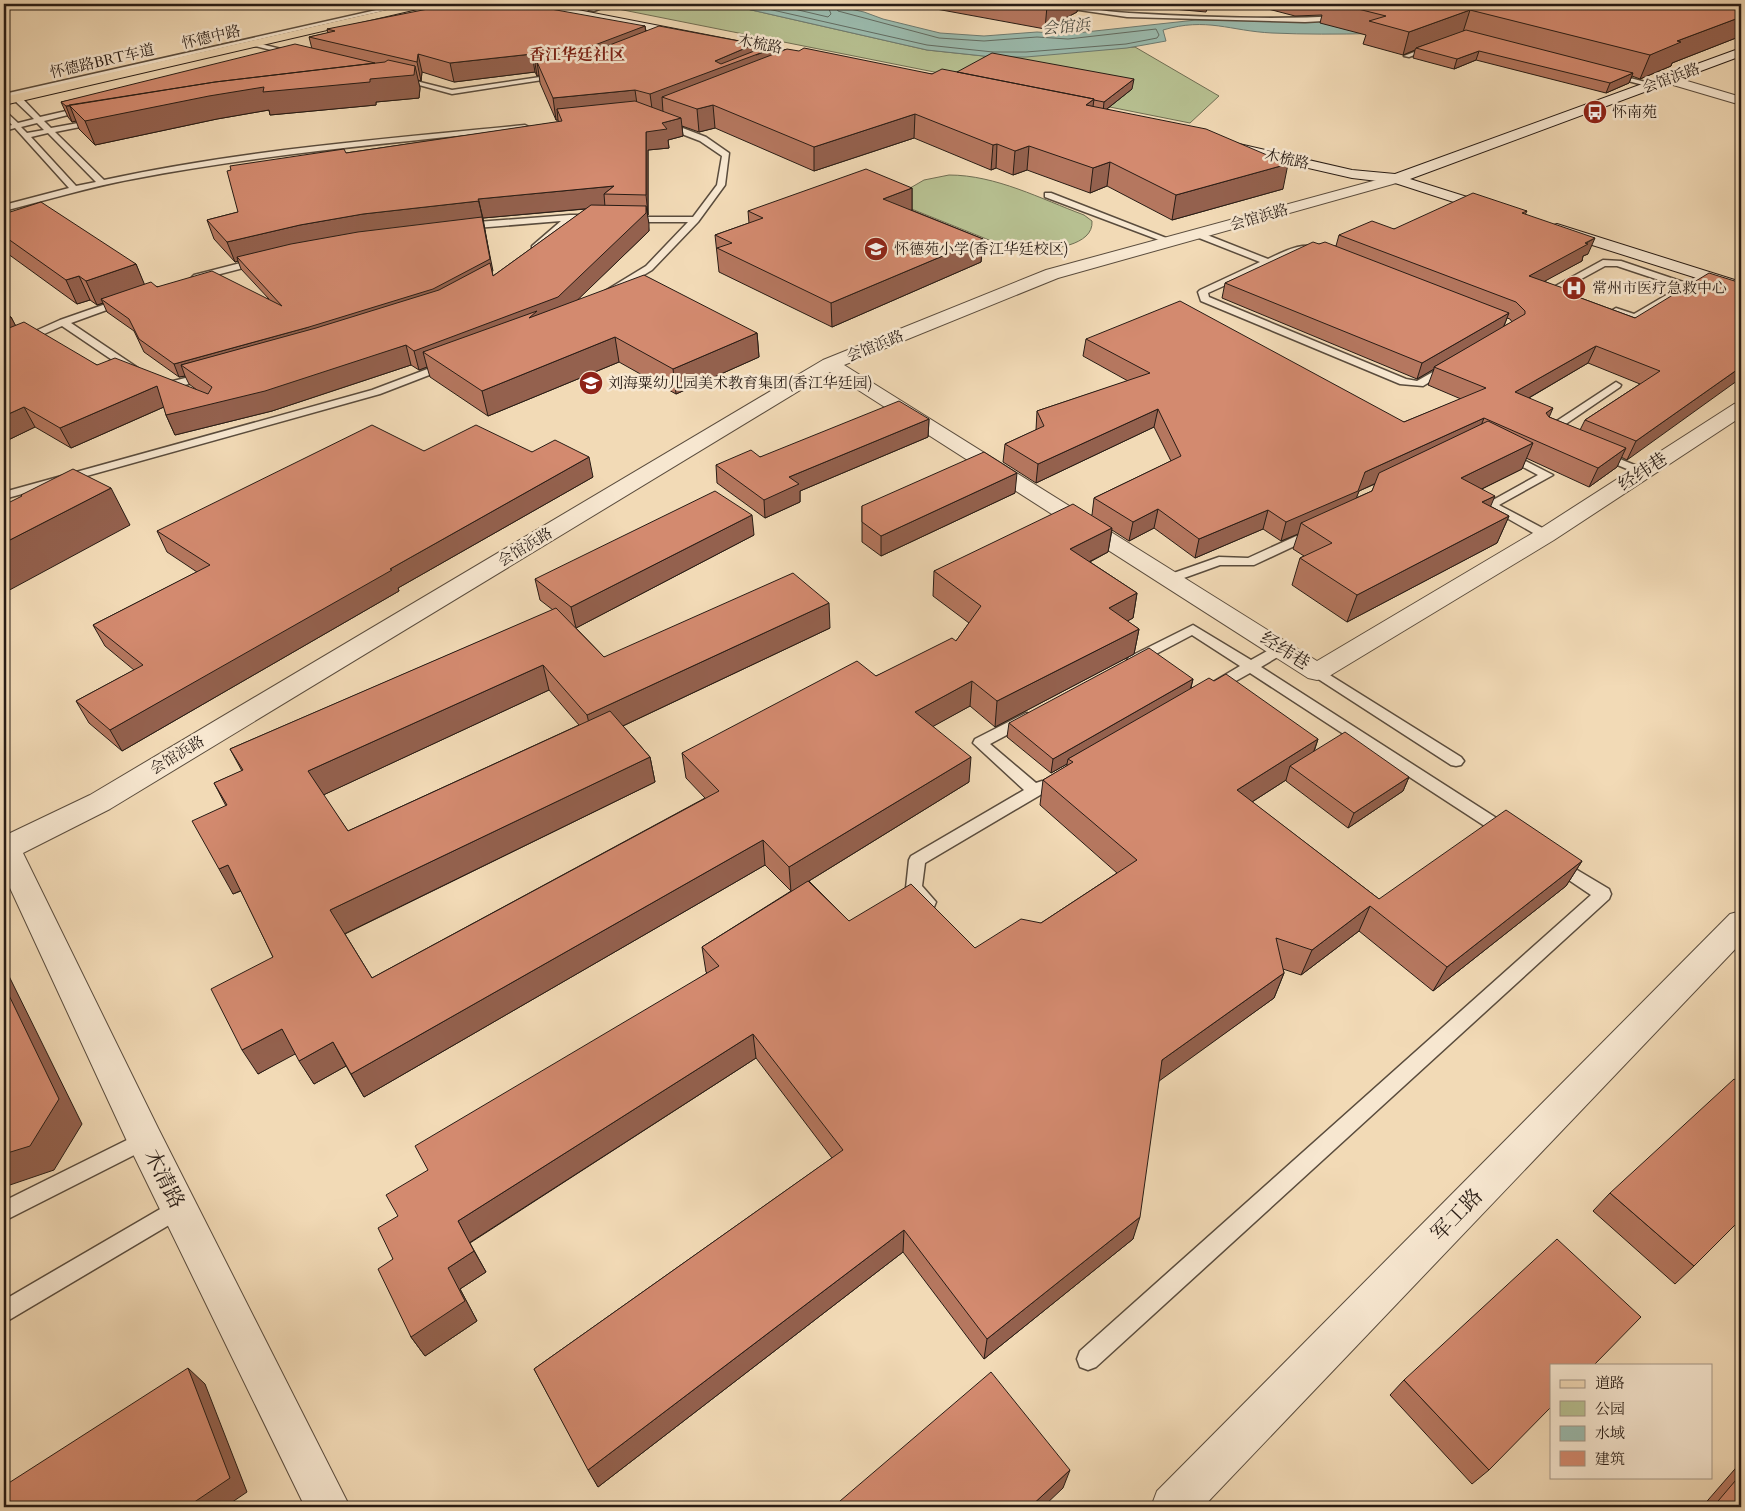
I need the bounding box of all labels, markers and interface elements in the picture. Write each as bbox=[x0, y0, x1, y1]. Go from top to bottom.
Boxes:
water label: 会馆浜 bbox=[1041, 14, 1093, 40]
street label: 怀德中路 bbox=[180, 21, 242, 53]
street label: 木梳路 bbox=[736, 30, 784, 58]
street label: 怀德路BRT车道 bbox=[48, 39, 156, 83]
district label: 香江华廷社区 bbox=[529, 44, 625, 66]
street label: 会馆浜路 bbox=[1639, 58, 1703, 98]
bus stop icon: 怀南苑 bbox=[1582, 99, 1608, 125]
place label: 怀南苑 bbox=[1612, 102, 1657, 122]
street label: 木梳路 bbox=[1263, 144, 1311, 174]
street label: 会馆浜路 bbox=[1227, 199, 1291, 235]
school or university icon: 怀德苑小学(香江华廷校区) bbox=[863, 236, 889, 262]
place label: 怀德苑小学(香江华廷校区) bbox=[894, 239, 1069, 259]
hospital icon: 常州市医疗急救中心 bbox=[1561, 275, 1587, 301]
place label: 常州市医疗急救中心 bbox=[1592, 278, 1727, 298]
street label: 会馆浜路 bbox=[843, 325, 907, 367]
school or university icon: 刘海粟幼儿园美术教育集团(香江华廷园) bbox=[578, 370, 604, 396]
place label: 刘海粟幼儿园美术教育集团(香江华廷园) bbox=[608, 373, 873, 393]
street label: 经纬巷 bbox=[1614, 447, 1672, 497]
street label: 会馆浜路 bbox=[494, 523, 556, 571]
street label: 经纬巷 bbox=[1255, 626, 1315, 676]
street label: 会馆浜路 bbox=[146, 731, 208, 779]
street label: 木清路 bbox=[137, 1144, 191, 1214]
street label: 军工路 bbox=[1425, 1182, 1489, 1248]
legend bbox=[1550, 1364, 1712, 1478]
text: 道路 bbox=[1595, 1373, 1625, 1393]
text: 公园 bbox=[1595, 1399, 1625, 1419]
text: 水域 bbox=[1595, 1423, 1625, 1443]
text: 建筑 bbox=[1595, 1449, 1625, 1469]

